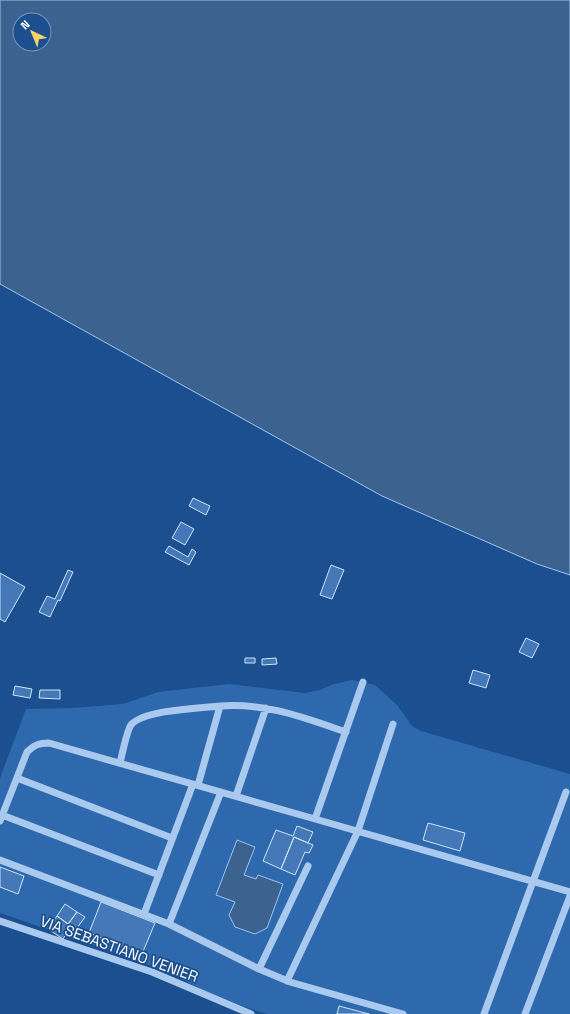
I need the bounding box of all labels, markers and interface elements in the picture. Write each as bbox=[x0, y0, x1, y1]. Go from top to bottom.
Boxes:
north arrow bbox=[12, 12, 52, 52]
text: N bbox=[18, 17, 33, 32]
street label: VIA SEBASTIANO VENIER bbox=[38, 911, 201, 986]

